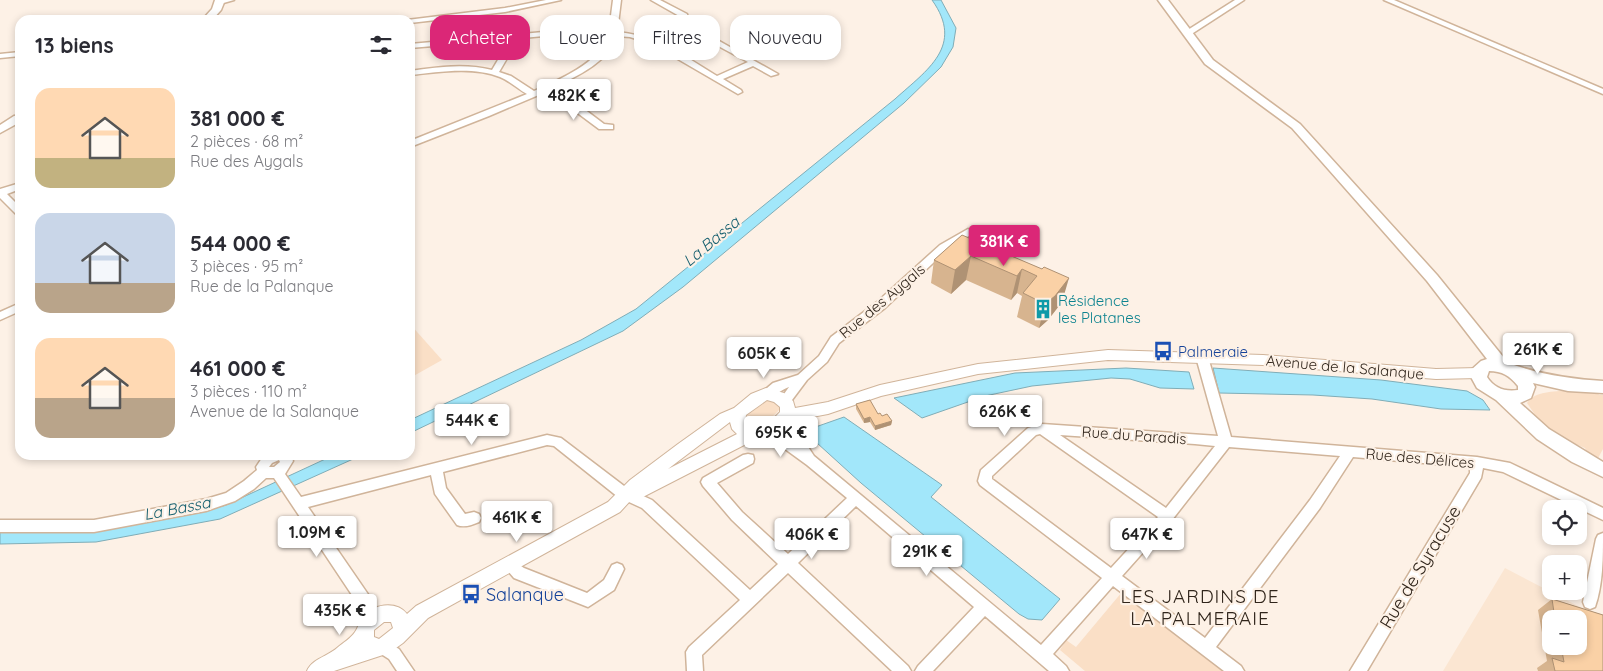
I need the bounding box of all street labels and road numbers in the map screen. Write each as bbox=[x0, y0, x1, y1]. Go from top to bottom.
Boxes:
street label: Rue des Aygals bbox=[835, 260, 929, 342]
street label: Avenue de la Salanque bbox=[1265, 351, 1425, 383]
street label: Rue du Paradis bbox=[1081, 422, 1187, 448]
street label: Rue des Délices bbox=[1365, 444, 1475, 472]
street label: Rue de Syracuse bbox=[1374, 501, 1466, 633]

